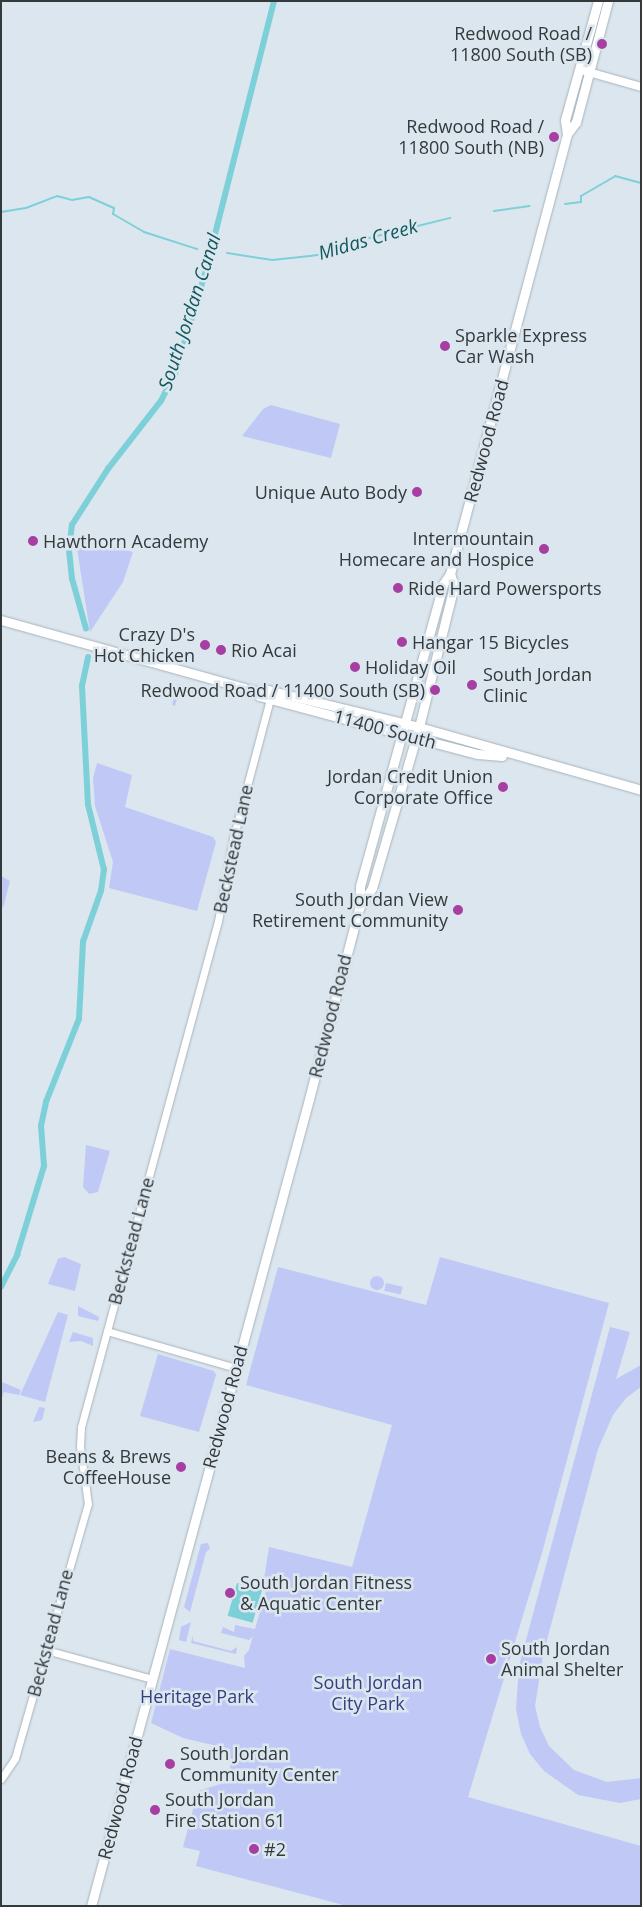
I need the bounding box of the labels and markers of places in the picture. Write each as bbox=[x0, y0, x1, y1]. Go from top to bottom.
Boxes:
place label: Redwood Road / 11800 South (SB) bbox=[450, 23, 592, 66]
marker: Redwood Road / 11800 South (SB) bbox=[596, 38, 608, 50]
place label: Redwood Road / 11800 South (NB) bbox=[398, 116, 544, 158]
marker: Redwood Road / 11800 South (NB) bbox=[548, 131, 560, 143]
place label: Sparkle Express Car Wash bbox=[455, 325, 587, 368]
marker: Sparkle Express Car Wash bbox=[439, 340, 451, 352]
place label: Unique Auto Body bbox=[255, 481, 407, 503]
marker: Unique Auto Body bbox=[411, 486, 423, 498]
place label: Intermountain Homecare and Hospice bbox=[339, 528, 534, 570]
place label: Hawthorn Academy bbox=[43, 530, 208, 552]
marker: Hawthorn Academy bbox=[27, 535, 39, 547]
marker: Intermountain Homecare and Hospice bbox=[538, 543, 550, 555]
place label: Ride Hard Powersports bbox=[408, 577, 602, 599]
marker: Ride Hard Powersports bbox=[392, 582, 404, 594]
place label: Crazy D's Hot Chicken bbox=[94, 624, 195, 666]
place label: Hangar 15 Bicycles bbox=[412, 631, 569, 653]
marker: Hangar 15 Bicycles bbox=[396, 636, 408, 648]
marker: Crazy D's Hot Chicken bbox=[199, 639, 211, 651]
place label: Rio Acai bbox=[231, 639, 297, 661]
marker: Rio Acai bbox=[215, 644, 227, 656]
place label: Holiday Oil bbox=[365, 656, 456, 678]
marker: Holiday Oil bbox=[349, 661, 361, 673]
place label: South Jordan Clinic bbox=[483, 664, 592, 706]
marker: South Jordan Clinic bbox=[465, 678, 479, 692]
place label: Redwood Road / 11400 South (SB) bbox=[140, 679, 425, 701]
marker: Redwood Road / 11400 South (SB) bbox=[429, 684, 441, 696]
place label: Jordan Credit Union Corporate Office bbox=[327, 766, 493, 809]
marker: Jordan Credit Union Corporate Office bbox=[497, 781, 509, 793]
place label: South Jordan View Retirement Community bbox=[252, 889, 448, 932]
marker: South Jordan View Retirement Community bbox=[452, 904, 464, 916]
place label: Beans & Brews CoffeeHouse bbox=[46, 1446, 171, 1488]
marker: Beans & Brews CoffeeHouse bbox=[175, 1461, 187, 1473]
place label: South Jordan Fitness & Aquatic Center bbox=[240, 1572, 412, 1615]
marker: South Jordan Fitness & Aquatic Center bbox=[224, 1587, 236, 1599]
place label: South Jordan Animal Shelter bbox=[501, 1638, 623, 1680]
marker: South Jordan Animal Shelter bbox=[485, 1653, 497, 1665]
place label: South Jordan Community Center bbox=[180, 1743, 339, 1786]
marker: South Jordan Community Center bbox=[164, 1758, 176, 1770]
place label: South Jordan Fire Station 61 bbox=[165, 1789, 285, 1832]
marker: South Jordan Fire Station 61 bbox=[149, 1804, 161, 1816]
place label: #2 bbox=[264, 1838, 286, 1860]
marker: #2 bbox=[248, 1843, 260, 1855]

